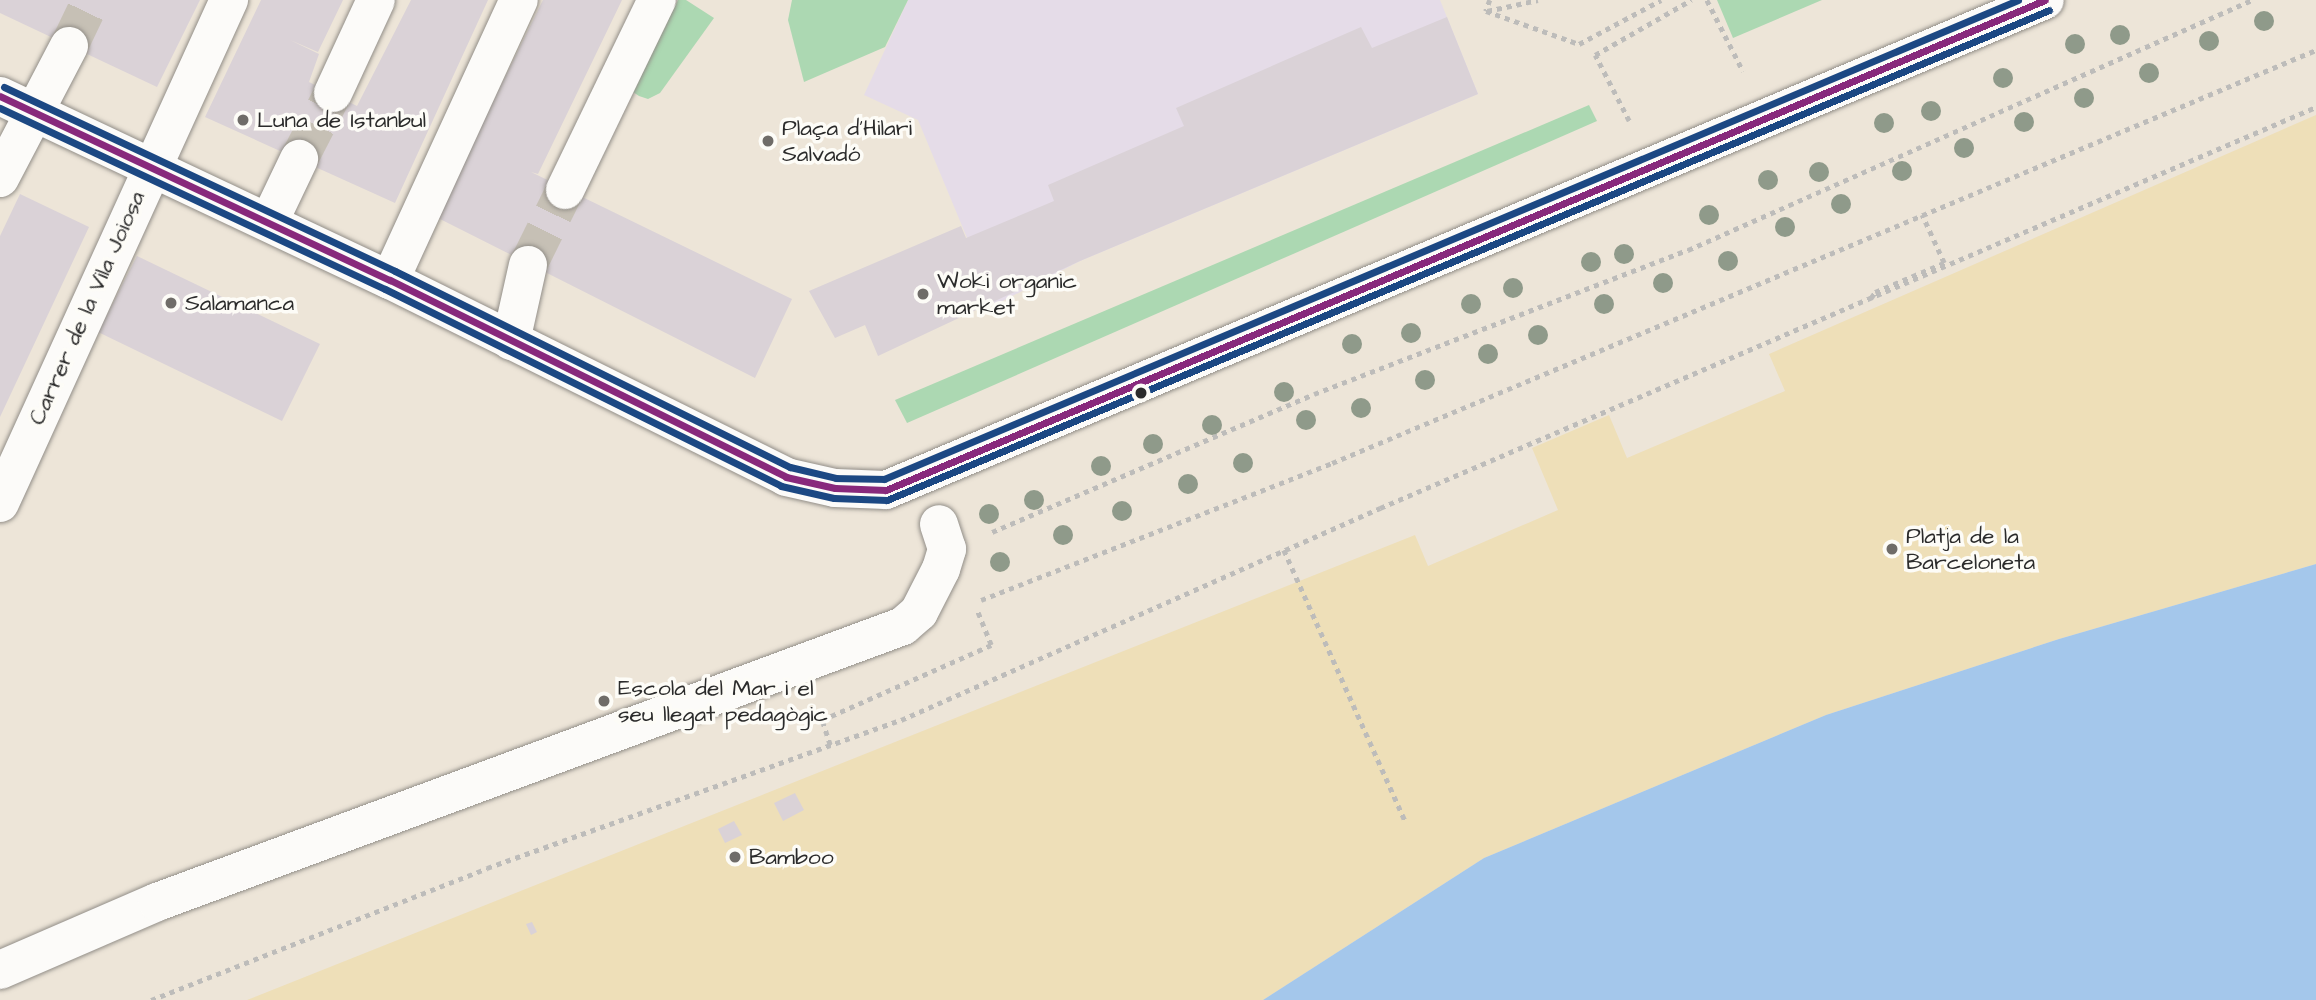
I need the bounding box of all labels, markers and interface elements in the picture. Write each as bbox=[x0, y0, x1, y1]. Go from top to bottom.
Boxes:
place label: Luna de Istanbul bbox=[257, 106, 426, 134]
marker: Luna de Istanbul bbox=[235, 112, 251, 128]
place label: Plaça d'Hilari Salvadó bbox=[782, 114, 912, 168]
marker: Plaça d'Hilari Salvadó bbox=[760, 133, 776, 149]
street label: Carrer de la Vila Joiosa bbox=[23, 187, 151, 429]
place label: Woki organic market bbox=[937, 267, 1077, 321]
marker: Woki organic market bbox=[915, 286, 931, 302]
place label: Salamanca bbox=[185, 289, 294, 317]
marker: Salamanca bbox=[163, 295, 179, 311]
unlabelled marker bbox=[1134, 386, 1148, 400]
place label: Platja de la Barceloneta bbox=[1906, 522, 2035, 576]
marker: Platja de la Barceloneta bbox=[1884, 541, 1900, 557]
place label: Escola del Mar i el seu llegat pedagògic bbox=[618, 674, 828, 728]
marker: Escola del Mar i el seu llegat pedagògic bbox=[596, 693, 612, 709]
place label: Bamboo bbox=[749, 843, 834, 871]
marker: Bamboo bbox=[727, 849, 743, 865]

